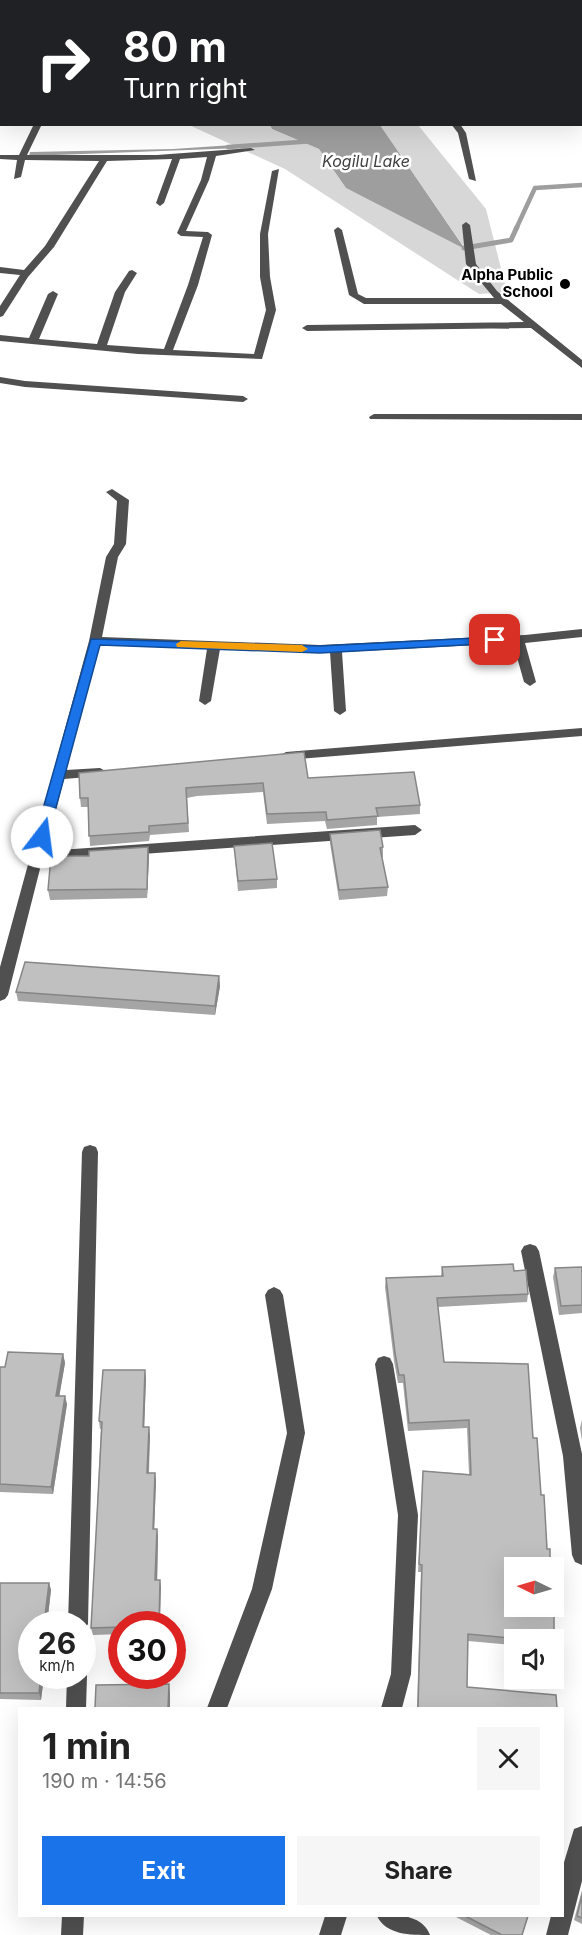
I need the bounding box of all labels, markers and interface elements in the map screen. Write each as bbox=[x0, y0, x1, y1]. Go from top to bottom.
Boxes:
text: 80 m bbox=[123, 21, 227, 72]
icon: right bbox=[24, 24, 102, 102]
text: Turn right bbox=[123, 72, 247, 105]
water label: Kogilu Lake bbox=[322, 151, 410, 171]
place label: Alpha Public School bbox=[461, 265, 553, 301]
marker: Alpha Public School bbox=[558, 277, 572, 291]
pin bbox=[469, 614, 520, 665]
icon: arrive bbox=[478, 623, 511, 656]
position arrow bbox=[10, 805, 74, 869]
north arrow bbox=[504, 1557, 564, 1617]
map controls bbox=[504, 1557, 564, 1689]
speed limit sign: 30 bbox=[108, 1611, 186, 1689]
text: 26 bbox=[38, 1625, 76, 1661]
button: sound bbox=[504, 1629, 564, 1689]
text: km/h bbox=[39, 1656, 75, 1675]
text: 1 min bbox=[42, 1724, 131, 1768]
button: close bbox=[477, 1727, 540, 1790]
text: 190 m · 14:56 bbox=[42, 1769, 167, 1793]
button: Exit bbox=[42, 1836, 285, 1905]
button: Share bbox=[297, 1836, 540, 1905]

